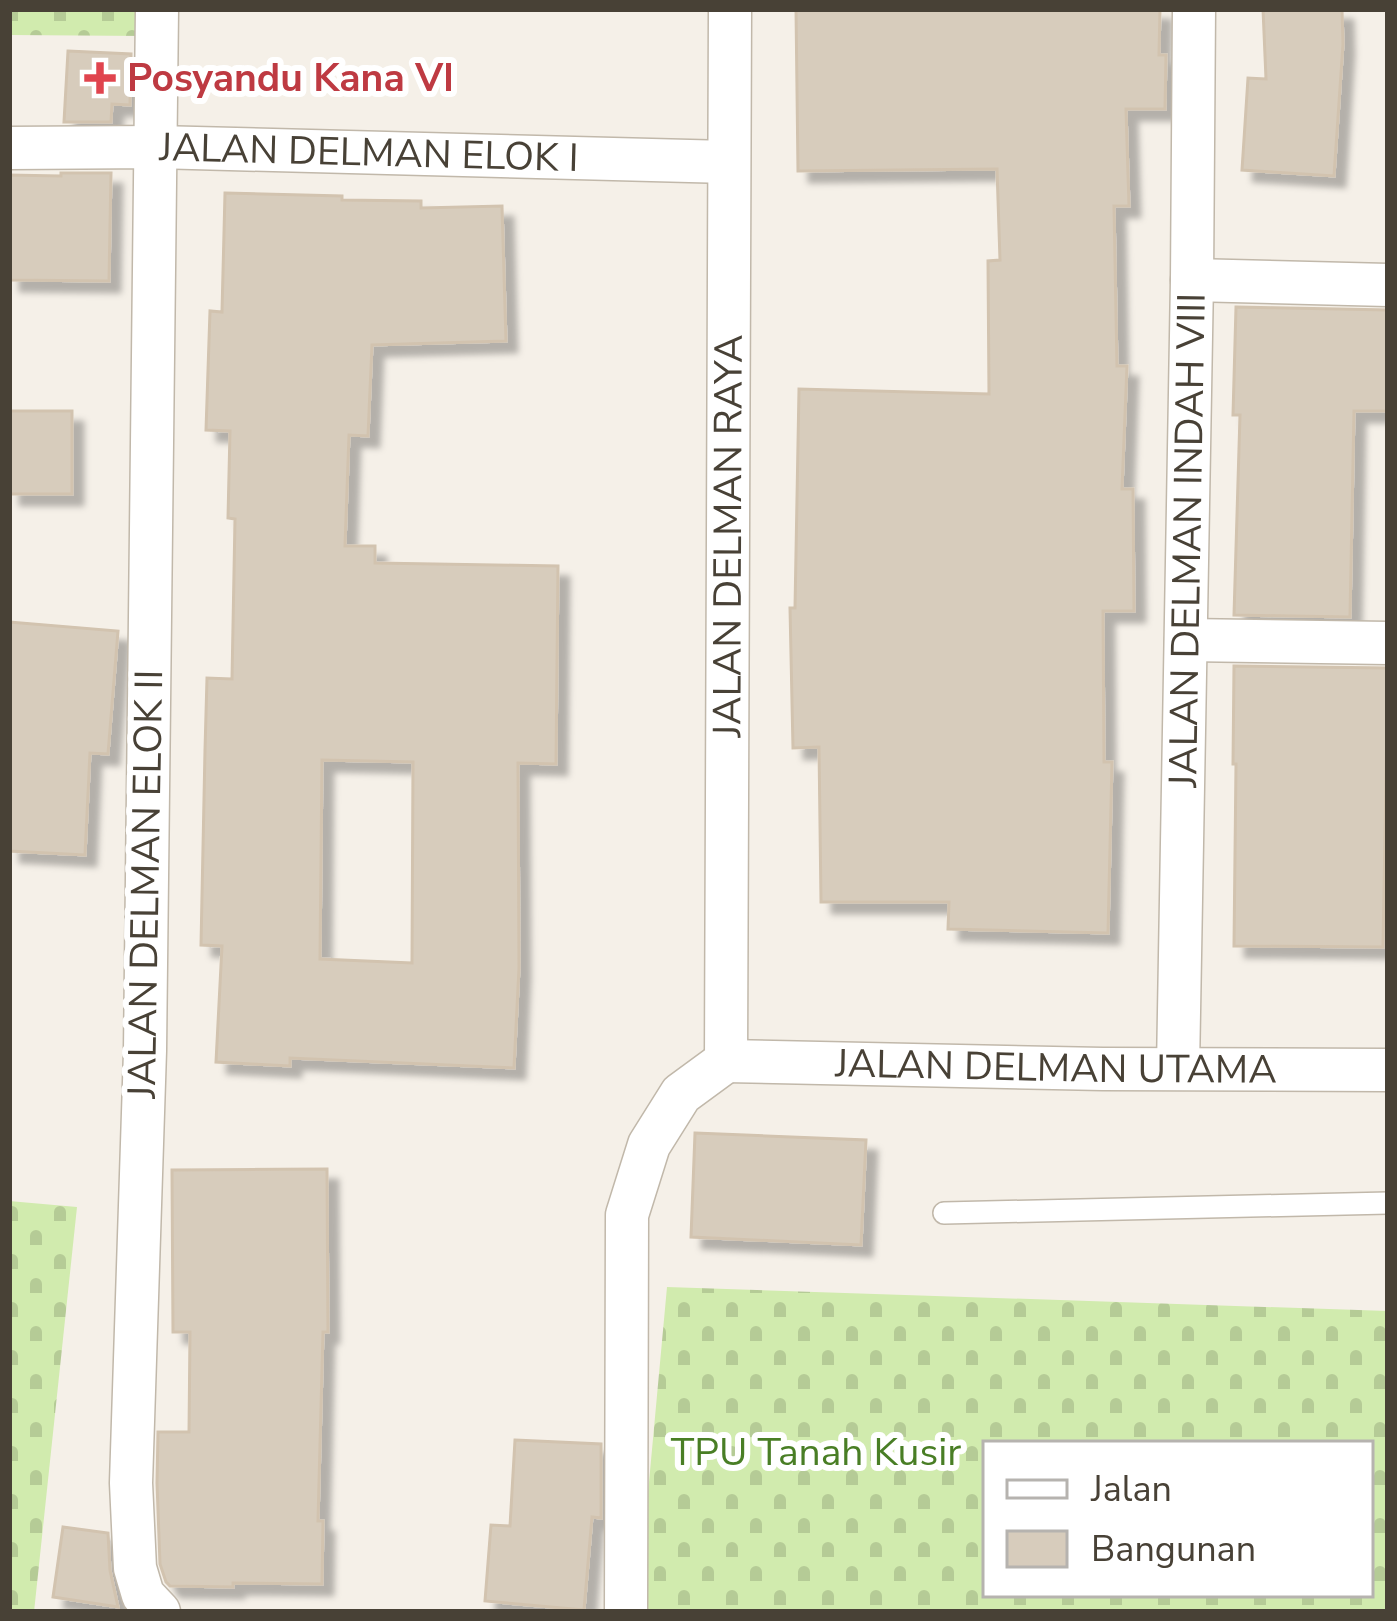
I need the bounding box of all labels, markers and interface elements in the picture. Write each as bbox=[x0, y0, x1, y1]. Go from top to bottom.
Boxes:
place label: Posyandu Kana VI bbox=[127, 52, 454, 105]
marker: Posyandu Kana VI bbox=[84, 62, 116, 94]
street label: JALAN DELMAN ELOK I bbox=[158, 121, 579, 185]
street label: JALAN DELMAN INDAH VIII bbox=[1156, 292, 1218, 789]
street label: JALAN DELMAN RAYA bbox=[701, 334, 755, 739]
street label: JALAN DELMAN ELOK II bbox=[116, 669, 176, 1100]
street label: JALAN DELMAN UTAMA bbox=[834, 1037, 1277, 1096]
park label: TPU Tanah Kusir bbox=[671, 1426, 961, 1479]
legend bbox=[983, 1441, 1373, 1597]
text: Jalan bbox=[1090, 1465, 1172, 1514]
text: Bangunan bbox=[1091, 1525, 1256, 1574]

